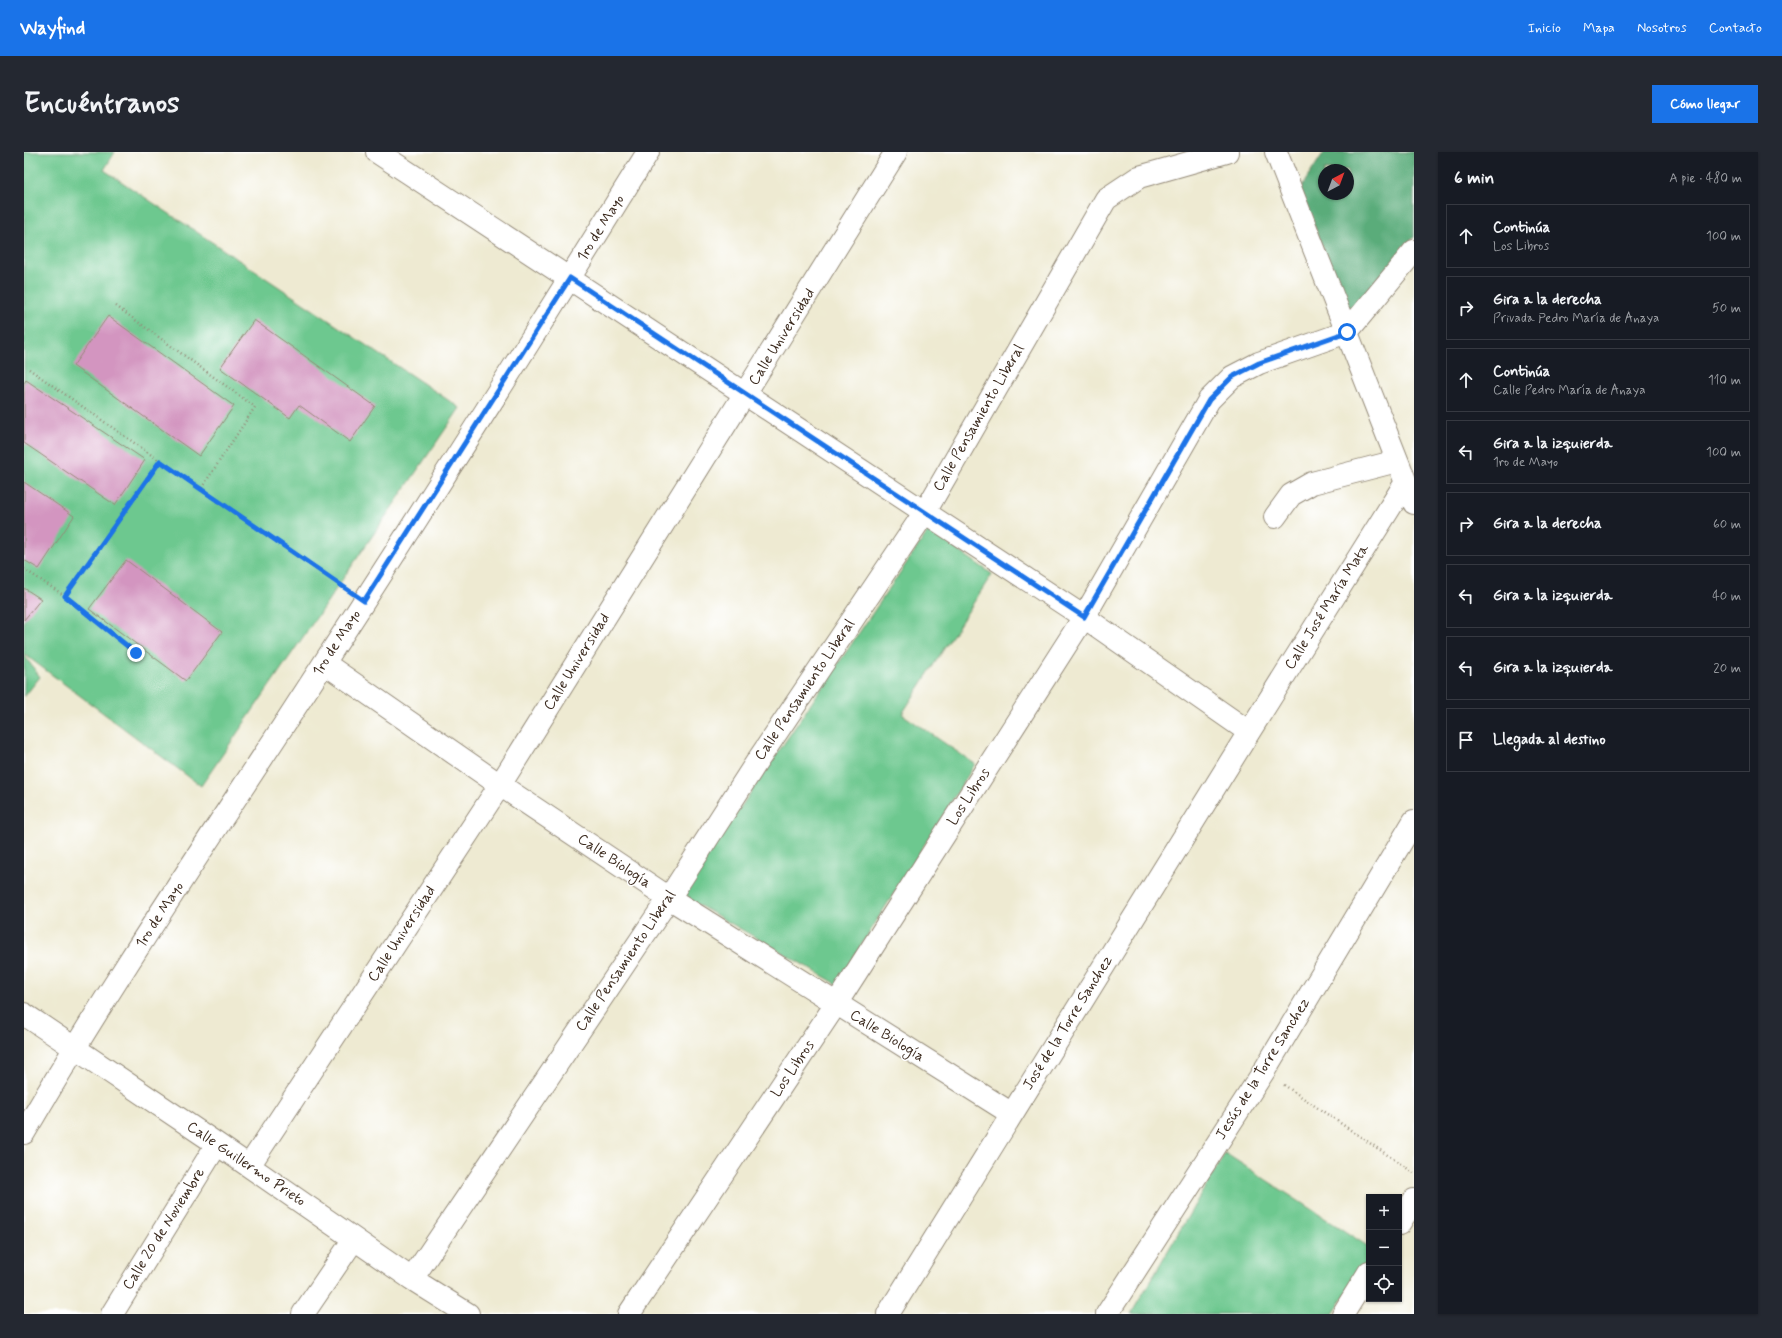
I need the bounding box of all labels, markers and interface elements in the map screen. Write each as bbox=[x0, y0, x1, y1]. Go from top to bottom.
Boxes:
text: Wayfind bbox=[20, 16, 85, 41]
text: Inicio bbox=[1528, 19, 1561, 37]
text: Mapa bbox=[1583, 19, 1615, 37]
text: Nosotros bbox=[1637, 19, 1687, 37]
text: Contacto bbox=[1709, 19, 1762, 37]
button: Cómo llegar bbox=[1652, 85, 1758, 123]
text: Encuéntranos bbox=[24, 86, 180, 123]
north arrow bbox=[1318, 164, 1354, 200]
text: 6 min bbox=[1454, 167, 1494, 189]
text: A pie · 480 m bbox=[1669, 170, 1742, 187]
street label: 1ro de Mayo bbox=[573, 191, 629, 265]
text: Continúa bbox=[1493, 218, 1550, 238]
icon: ahead bbox=[1455, 225, 1477, 247]
text: 100 m bbox=[1706, 228, 1741, 245]
text: Los Libros bbox=[1493, 238, 1549, 255]
street label: Calle Universidad bbox=[744, 285, 820, 389]
text: Gira a la derecha bbox=[1493, 290, 1602, 310]
icon: right bbox=[1455, 297, 1477, 319]
text: 50 m bbox=[1712, 300, 1741, 317]
text: Privada Pedro María de Anaya bbox=[1493, 310, 1659, 327]
route start bbox=[1338, 323, 1356, 341]
street label: Calle Pensamiento Liberal bbox=[929, 341, 1029, 495]
text: Continúa bbox=[1493, 362, 1550, 382]
icon: ahead bbox=[1455, 369, 1477, 391]
text: 110 m bbox=[1708, 372, 1741, 389]
text: Calle Pedro María de Anaya bbox=[1493, 382, 1646, 399]
text: Gira a la izquierda bbox=[1493, 434, 1612, 454]
icon: left bbox=[1455, 441, 1477, 463]
text: 100 m bbox=[1706, 444, 1741, 461]
text: 1ro de Mayo bbox=[1493, 454, 1558, 471]
icon: right bbox=[1455, 513, 1477, 535]
text: Gira a la derecha bbox=[1493, 514, 1602, 534]
text: 60 m bbox=[1713, 516, 1741, 533]
street label: Calle José María Mata bbox=[1280, 540, 1374, 674]
icon: left bbox=[1455, 585, 1477, 607]
text: Gira a la izquierda bbox=[1493, 586, 1612, 606]
text: 40 m bbox=[1712, 588, 1741, 605]
street label: 1ro de Mayo bbox=[308, 606, 366, 680]
street label: Calle Universidad bbox=[539, 610, 615, 714]
street label: Calle Pensamiento Liberal bbox=[750, 615, 860, 765]
route end bbox=[127, 644, 145, 662]
icon: left bbox=[1455, 657, 1477, 679]
text: Gira a la izquierda bbox=[1493, 658, 1612, 678]
text: 20 m bbox=[1713, 660, 1741, 677]
icon: arrive bbox=[1455, 729, 1477, 751]
text: Llegada al destino bbox=[1493, 730, 1606, 750]
street label: Los Libros bbox=[943, 764, 995, 830]
street label: Calle Biología bbox=[573, 829, 655, 894]
street label: 1ro de Mayo bbox=[131, 878, 189, 952]
street label: Calle Universidad bbox=[363, 882, 441, 986]
street label: Calle Pensamiento Liberal bbox=[571, 886, 681, 1036]
street label: José de la Torre Sanchez bbox=[1018, 952, 1118, 1094]
street label: Jesús de la Torre Sanchez bbox=[1211, 994, 1315, 1144]
street label: Calle Biología bbox=[845, 1005, 928, 1068]
street label: Los Libros bbox=[767, 1036, 820, 1101]
street label: Calle Guillermo Prieto bbox=[183, 1117, 309, 1211]
street label: Calle 20 de Noviembre bbox=[118, 1164, 210, 1294]
map controls bbox=[1366, 1194, 1402, 1302]
button: + bbox=[1366, 1194, 1402, 1230]
button: − bbox=[1366, 1230, 1402, 1266]
button: locate bbox=[1366, 1266, 1402, 1302]

